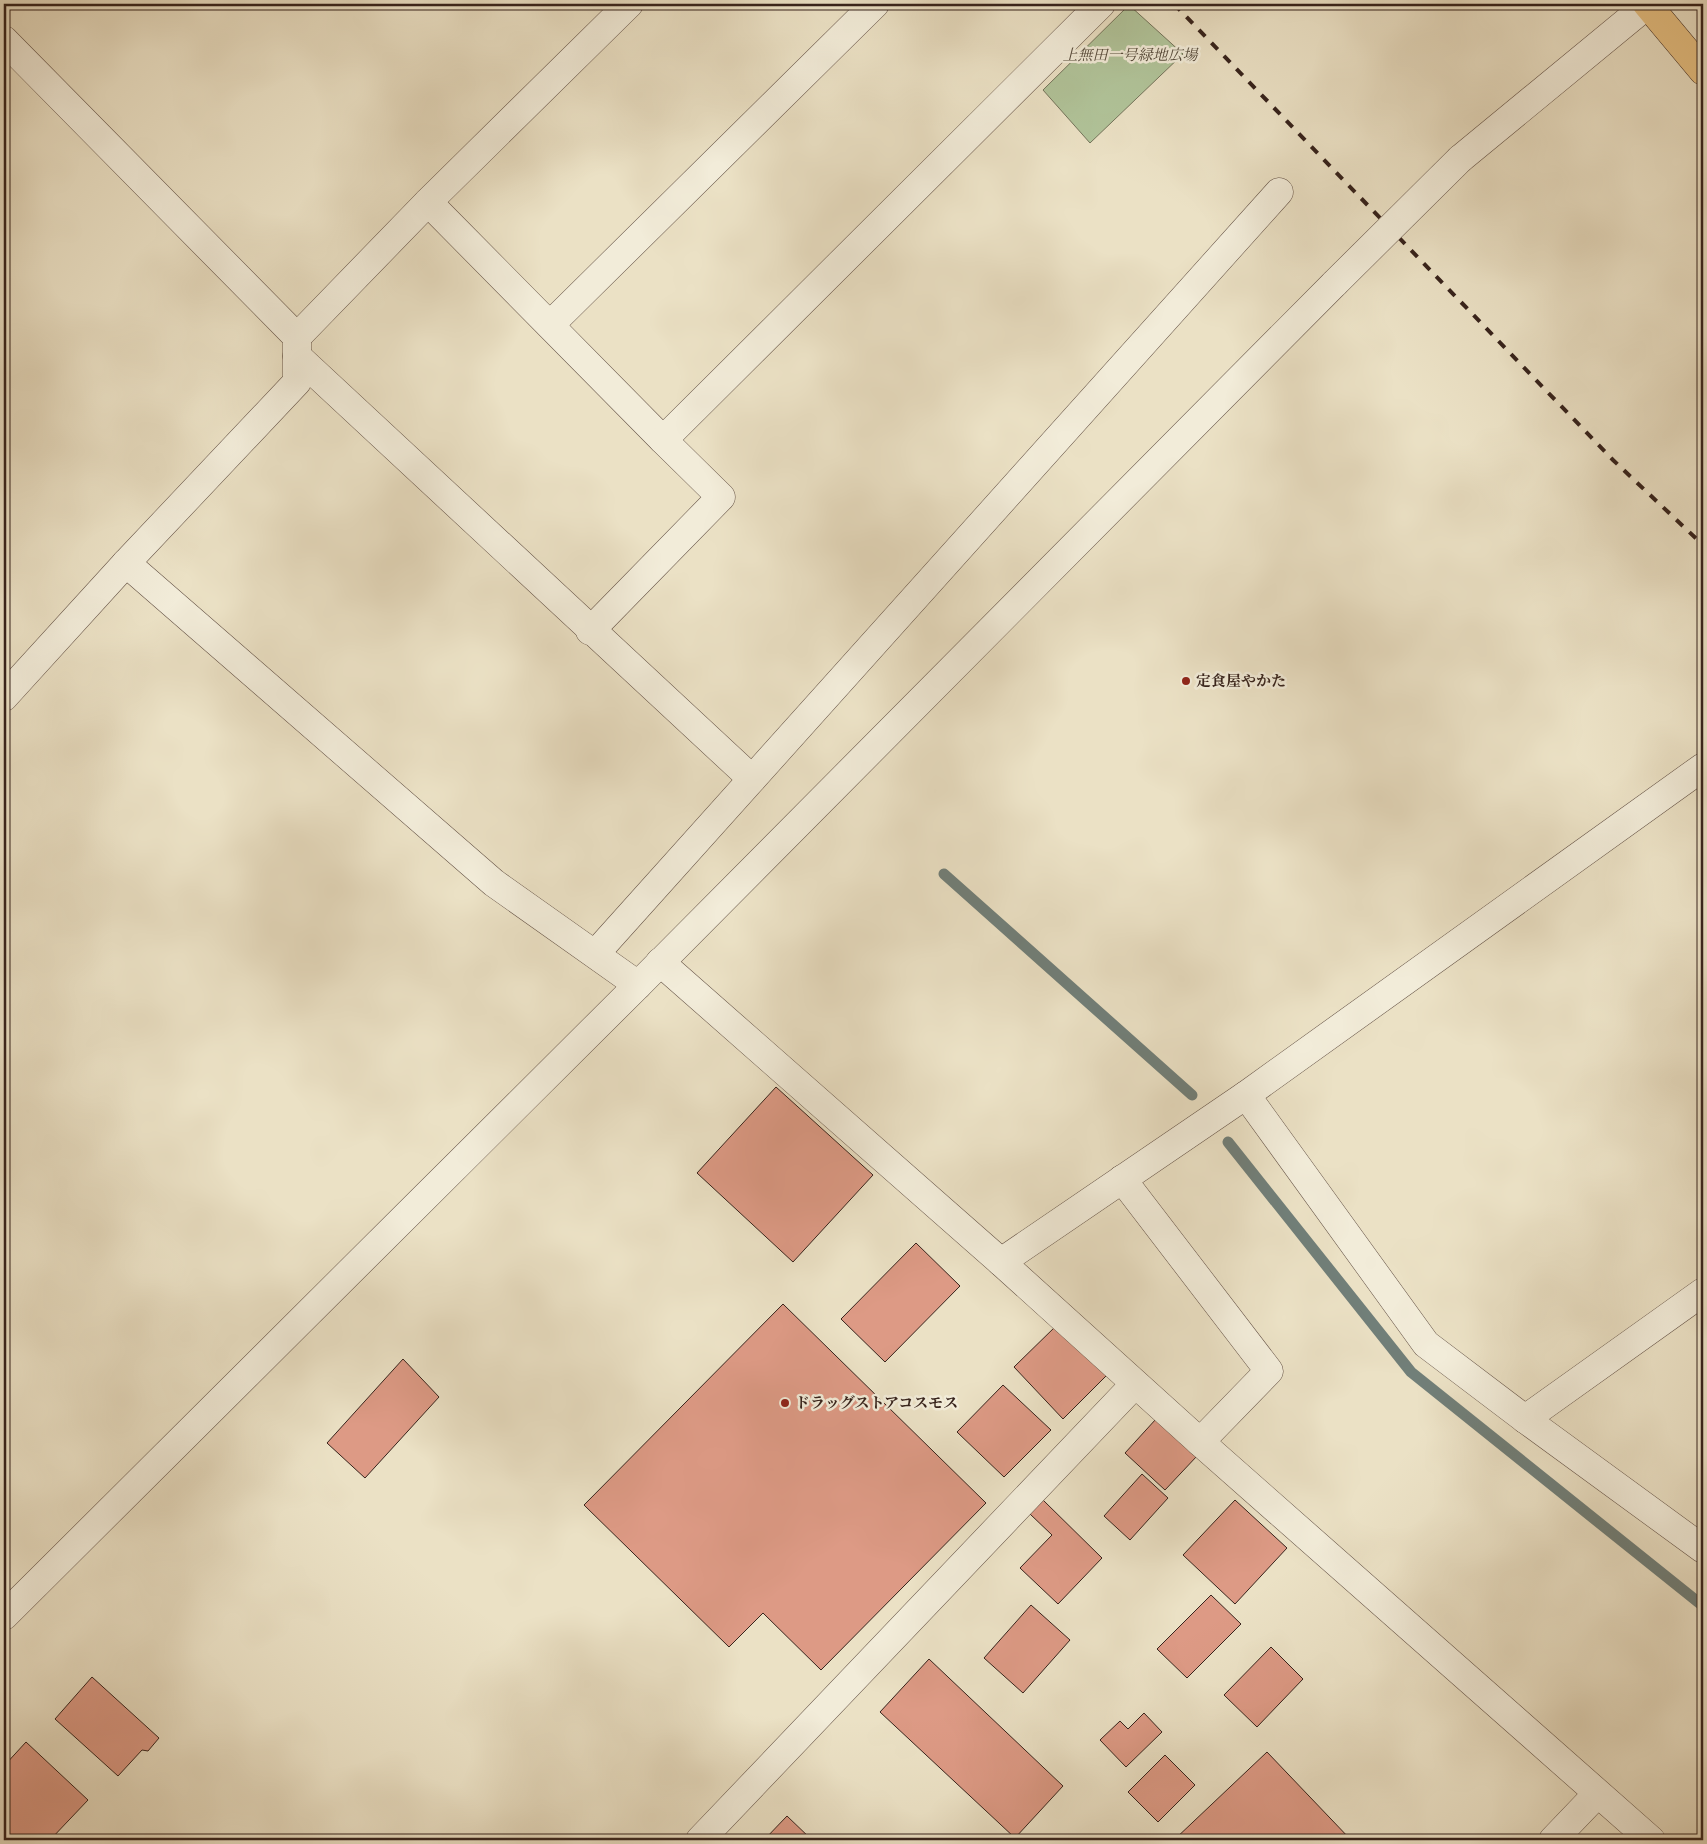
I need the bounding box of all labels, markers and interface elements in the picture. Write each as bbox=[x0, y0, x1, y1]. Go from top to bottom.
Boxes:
park label: 上無田一号緑地広場 bbox=[1062, 46, 1199, 67]
place label: 定食屋やかた bbox=[1196, 672, 1286, 693]
marker: 定食屋やかた bbox=[1180, 675, 1192, 687]
place label: ドラッグストアコスモス bbox=[795, 1394, 958, 1415]
marker: ドラッグストアコスモス bbox=[779, 1397, 791, 1409]

